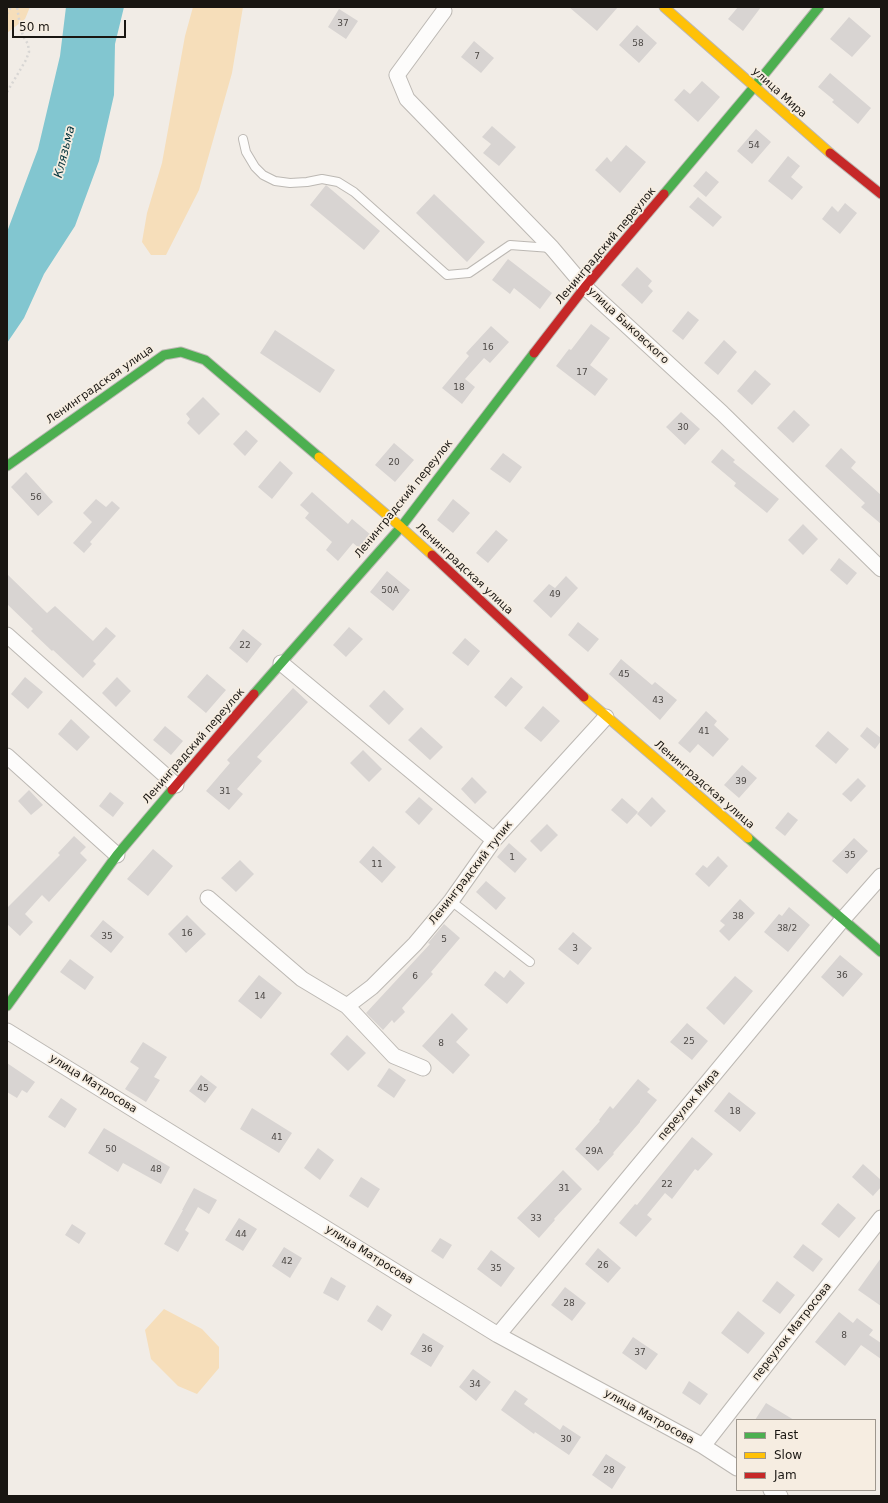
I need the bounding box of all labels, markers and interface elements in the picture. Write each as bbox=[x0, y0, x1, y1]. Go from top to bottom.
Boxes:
scale bar bbox=[14, 12, 128, 38]
house number: 37 bbox=[337, 19, 349, 29]
text: 50 m bbox=[19, 20, 50, 34]
house number: 58 bbox=[632, 39, 644, 49]
house number: 7 bbox=[474, 52, 480, 62]
street label: улица Мира bbox=[749, 65, 809, 121]
water label: Клязьма bbox=[52, 124, 78, 180]
house number: 54 bbox=[748, 141, 760, 151]
street label: Ленинградский переулок bbox=[553, 185, 659, 307]
street label: улица Быковского bbox=[585, 285, 671, 367]
street label: Ленинградская улица bbox=[44, 343, 156, 427]
house number: 16 bbox=[482, 343, 494, 353]
house number: 17 bbox=[576, 368, 588, 378]
house number: 18 bbox=[453, 383, 465, 393]
house number: 30 bbox=[677, 423, 689, 433]
street label: Ленинградский переулок bbox=[352, 437, 456, 561]
house number: 20 bbox=[388, 458, 400, 468]
house number: 56 bbox=[30, 493, 42, 503]
street label: Ленинградская улица bbox=[413, 520, 515, 618]
house number: 50А bbox=[381, 586, 399, 596]
house number: 49 bbox=[549, 590, 561, 600]
house number: 22 bbox=[239, 641, 251, 651]
house number: 45 bbox=[618, 670, 630, 680]
street label: Ленинградский переулок bbox=[140, 686, 248, 806]
house number: 43 bbox=[652, 696, 664, 706]
house number: 41 bbox=[698, 727, 710, 737]
street label: Ленинградская улица bbox=[651, 738, 757, 832]
house number: 39 bbox=[735, 777, 747, 787]
house number: 31 bbox=[219, 787, 231, 797]
street label: Ленинградский тупик bbox=[426, 818, 516, 928]
house number: 35 bbox=[844, 851, 856, 861]
house number: 1 bbox=[509, 853, 515, 863]
house number: 11 bbox=[371, 860, 383, 870]
house number: 38 bbox=[732, 912, 744, 922]
house number: 38/2 bbox=[777, 924, 797, 934]
house number: 16 bbox=[181, 929, 193, 939]
house number: 35 bbox=[101, 932, 113, 942]
house number: 5 bbox=[441, 935, 447, 945]
house number: 3 bbox=[572, 944, 578, 954]
house number: 36 bbox=[836, 971, 848, 981]
house number: 6 bbox=[412, 972, 418, 982]
house number: 14 bbox=[254, 992, 266, 1002]
house number: 25 bbox=[683, 1037, 695, 1047]
house number: 8 bbox=[438, 1039, 444, 1049]
street label: улица Матросова bbox=[47, 1052, 139, 1116]
street label: переулок Мира bbox=[656, 1067, 722, 1143]
house number: 45 bbox=[197, 1084, 209, 1094]
house number: 18 bbox=[729, 1107, 741, 1117]
house number: 41 bbox=[271, 1133, 283, 1143]
house number: 50 bbox=[105, 1145, 117, 1155]
house number: 29А bbox=[585, 1147, 603, 1157]
house number: 48 bbox=[150, 1165, 162, 1175]
house number: 22 bbox=[661, 1180, 673, 1190]
house number: 31 bbox=[558, 1184, 570, 1194]
house number: 33 bbox=[530, 1214, 542, 1224]
street label: улица Матросова bbox=[323, 1223, 415, 1287]
house number: 44 bbox=[235, 1230, 247, 1240]
house number: 42 bbox=[281, 1257, 293, 1267]
house number: 26 bbox=[597, 1261, 609, 1271]
house number: 35 bbox=[490, 1264, 502, 1274]
street label: переулок Матросова bbox=[750, 1280, 834, 1384]
house number: 28 bbox=[563, 1299, 575, 1309]
house number: 8 bbox=[841, 1331, 847, 1341]
house number: 36 bbox=[421, 1345, 433, 1355]
house number: 37 bbox=[634, 1348, 646, 1358]
house number: 34 bbox=[469, 1380, 481, 1390]
street label: улица Матросова bbox=[602, 1387, 696, 1447]
legend bbox=[736, 1419, 876, 1491]
text: Fast bbox=[774, 1428, 798, 1442]
house number: 30 bbox=[560, 1435, 572, 1445]
text: Slow bbox=[774, 1448, 802, 1462]
house number: 28 bbox=[603, 1466, 615, 1476]
text: Jam bbox=[774, 1468, 797, 1482]

